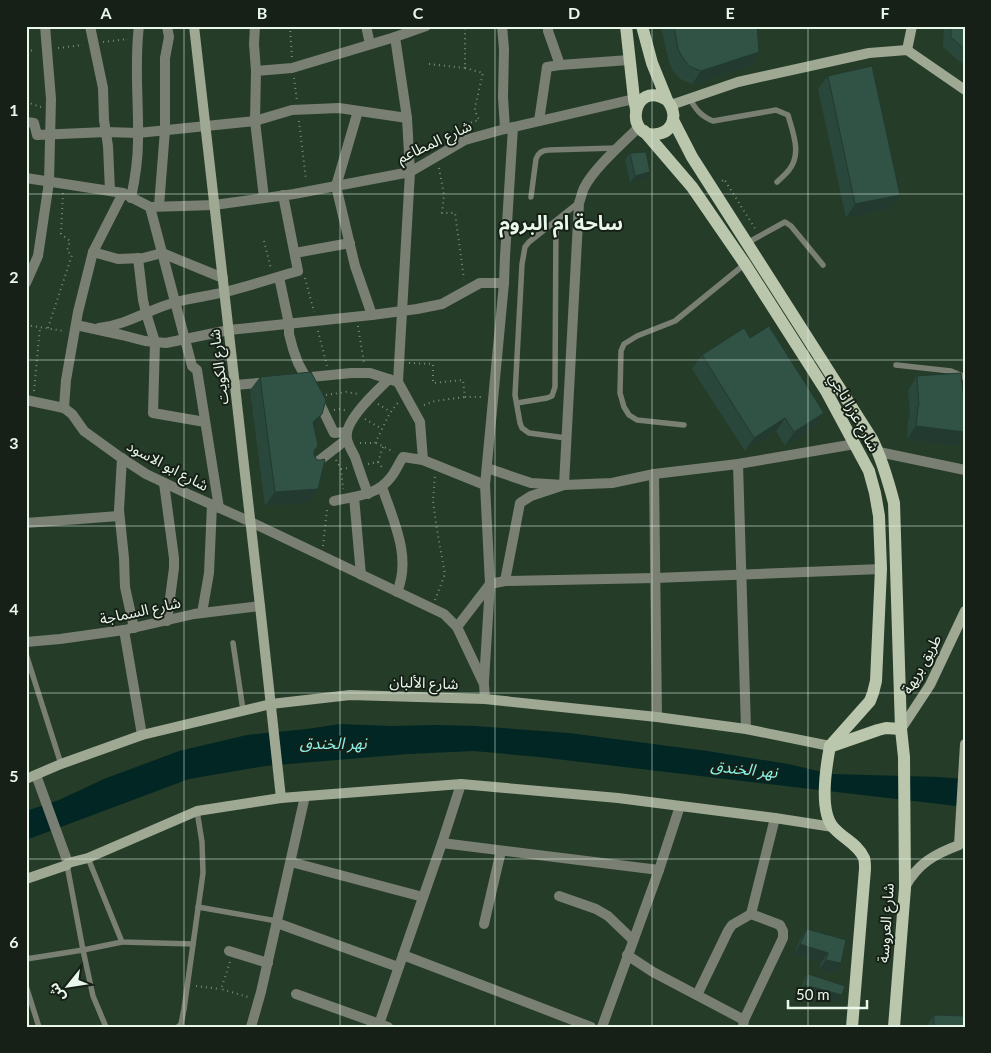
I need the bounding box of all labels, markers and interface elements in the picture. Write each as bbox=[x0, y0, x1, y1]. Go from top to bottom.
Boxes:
text: A bbox=[99, 3, 112, 22]
text: B bbox=[257, 3, 267, 22]
text: C bbox=[413, 3, 424, 22]
text: D bbox=[568, 3, 580, 22]
text: E bbox=[725, 3, 735, 22]
text: F bbox=[880, 3, 890, 22]
text: 1 bbox=[9, 100, 19, 119]
street label: شارع المطاعم bbox=[394, 116, 476, 170]
district label: ساحة ام البروم bbox=[499, 210, 623, 238]
text: 2 bbox=[9, 267, 19, 286]
street label: شارع الكويت bbox=[204, 327, 236, 406]
street label: شارع عزرا ناجي bbox=[822, 369, 884, 457]
text: 3 bbox=[9, 433, 19, 452]
street label: شارع ابو الاسود bbox=[122, 436, 212, 498]
street label: شارع السماجة bbox=[98, 593, 183, 631]
text: 4 bbox=[9, 599, 19, 618]
street label: طريق بريهة bbox=[897, 631, 946, 698]
street label: شارع الألبان bbox=[389, 672, 459, 696]
water label: نهر الخندق bbox=[299, 733, 368, 753]
water label: نهر الخندق bbox=[710, 755, 780, 782]
text: 5 bbox=[9, 766, 19, 785]
street label: شارع العروسة bbox=[873, 882, 901, 964]
text: 6 bbox=[9, 932, 19, 951]
north arrow bbox=[42, 960, 92, 1010]
scale bar bbox=[788, 978, 867, 1010]
text: ش bbox=[44, 980, 68, 1005]
text: 50 m bbox=[796, 985, 830, 1003]

